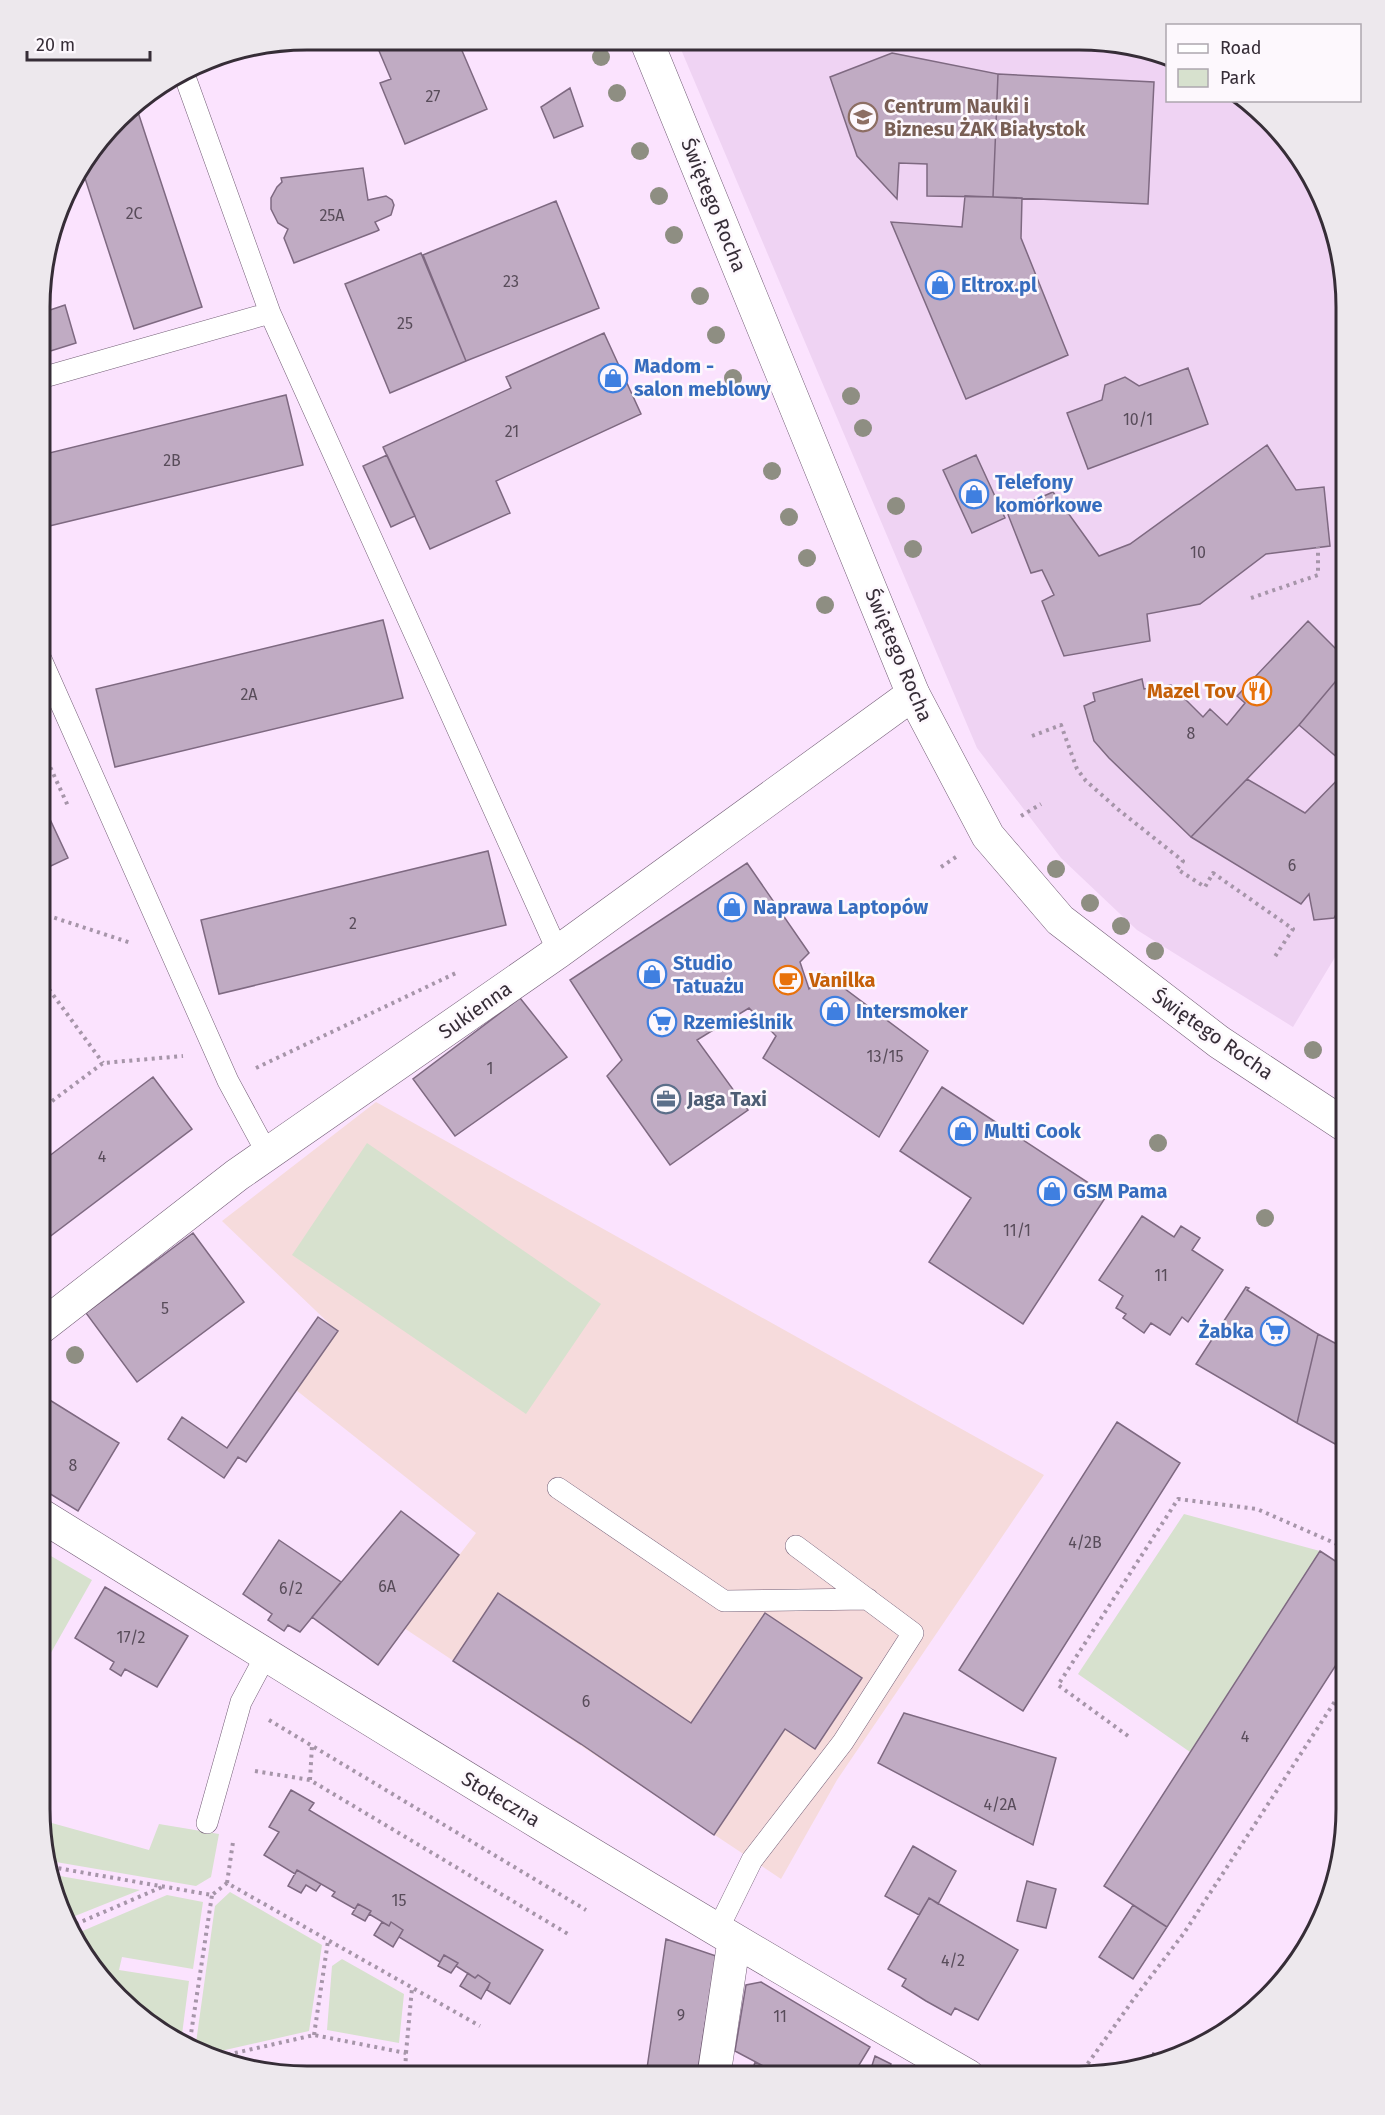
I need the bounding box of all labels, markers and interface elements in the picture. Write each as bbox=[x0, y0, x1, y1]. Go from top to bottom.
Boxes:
scale bar bbox=[27, 24, 150, 62]
legend bbox=[1166, 24, 1361, 102]
text: 20 m bbox=[36, 34, 75, 56]
text: Road bbox=[1220, 37, 1262, 59]
text: Park bbox=[1220, 67, 1256, 89]
house number: 27 bbox=[426, 87, 440, 106]
place label: Centrum Nauki i Biznesu ŻAK Białystok bbox=[884, 94, 1086, 141]
school or university icon: Centrum Nauki i Biznesu ŻAK Białystok bbox=[847, 101, 879, 133]
street label: Świętego Rocha bbox=[676, 135, 752, 275]
house number: 2C bbox=[126, 204, 142, 223]
house number: 25A bbox=[319, 206, 345, 225]
shop icon: Eltrox.pl bbox=[924, 269, 956, 301]
house number: 23 bbox=[503, 272, 519, 291]
place label: Eltrox.pl bbox=[961, 273, 1037, 297]
house number: 25 bbox=[397, 314, 413, 333]
place label: Madom - salon meblowy bbox=[634, 354, 771, 401]
shop icon: Madom - salon meblowy bbox=[597, 362, 629, 394]
house number: 10/1 bbox=[1123, 410, 1153, 429]
house number: 21 bbox=[505, 422, 519, 441]
house number: 2B bbox=[163, 451, 181, 470]
place label: Telefony komórkowe bbox=[995, 470, 1103, 517]
shop icon: Telefony komórkowe bbox=[958, 478, 990, 510]
house number: 10 bbox=[1190, 543, 1206, 562]
street label: Świętego Rocha bbox=[860, 585, 938, 725]
restaurant icon: Mazel Tov bbox=[1241, 675, 1273, 707]
place label: Mazel Tov bbox=[1147, 679, 1237, 703]
house number: 2A bbox=[240, 685, 258, 704]
house number: 8 bbox=[1187, 724, 1196, 743]
house number: 6 bbox=[1288, 856, 1296, 875]
shop icon: Naprawa Laptopów bbox=[716, 891, 748, 923]
place label: Naprawa Laptopów bbox=[753, 895, 928, 919]
house number: 2 bbox=[349, 914, 357, 933]
place label: Studio Tatuażu bbox=[673, 951, 744, 998]
shop icon: Studio Tatuażu bbox=[636, 958, 668, 990]
cafe icon: Vanilka bbox=[772, 964, 804, 996]
place label: Vanilka bbox=[808, 968, 875, 992]
street label: Sukienna bbox=[434, 976, 516, 1044]
street label: Świętego Rocha bbox=[1148, 983, 1278, 1085]
shop icon: Intersmoker bbox=[819, 995, 851, 1027]
place label: Intersmoker bbox=[856, 999, 969, 1023]
supermarket icon: Rzemieślnik bbox=[646, 1006, 678, 1038]
place label: Rzemieślnik bbox=[683, 1010, 794, 1034]
house number: 13/15 bbox=[867, 1047, 903, 1066]
house number: 1 bbox=[487, 1059, 493, 1078]
office icon: Jaga Taxi bbox=[650, 1083, 682, 1115]
place label: Jaga Taxi bbox=[686, 1087, 767, 1111]
shop icon: Multi Cook bbox=[947, 1115, 979, 1147]
place label: Multi Cook bbox=[984, 1119, 1082, 1143]
house number: 4 bbox=[98, 1147, 107, 1166]
shop icon: GSM Pama bbox=[1036, 1175, 1068, 1207]
place label: GSM Pama bbox=[1073, 1179, 1167, 1203]
house number: 11/1 bbox=[1003, 1221, 1031, 1240]
house number: 11 bbox=[1154, 1266, 1168, 1285]
house number: 5 bbox=[161, 1299, 169, 1318]
supermarket icon: Żabka bbox=[1259, 1315, 1291, 1347]
place label: Żabka bbox=[1199, 1319, 1254, 1343]
house number: 8 bbox=[69, 1456, 78, 1475]
house number: 4/2B bbox=[1068, 1533, 1102, 1552]
house number: 6A bbox=[378, 1577, 397, 1596]
house number: 6/2 bbox=[279, 1579, 303, 1598]
house number: 17/2 bbox=[117, 1628, 146, 1647]
house number: 6 bbox=[582, 1692, 590, 1711]
house number: 4 bbox=[1241, 1727, 1250, 1746]
street label: Stołeczna bbox=[457, 1766, 545, 1832]
house number: 4/2A bbox=[984, 1795, 1017, 1814]
house number: 15 bbox=[392, 1891, 406, 1910]
house number: 4/2 bbox=[941, 1951, 965, 1970]
house number: 9 bbox=[677, 2006, 685, 2025]
house number: 11 bbox=[773, 2007, 787, 2026]

